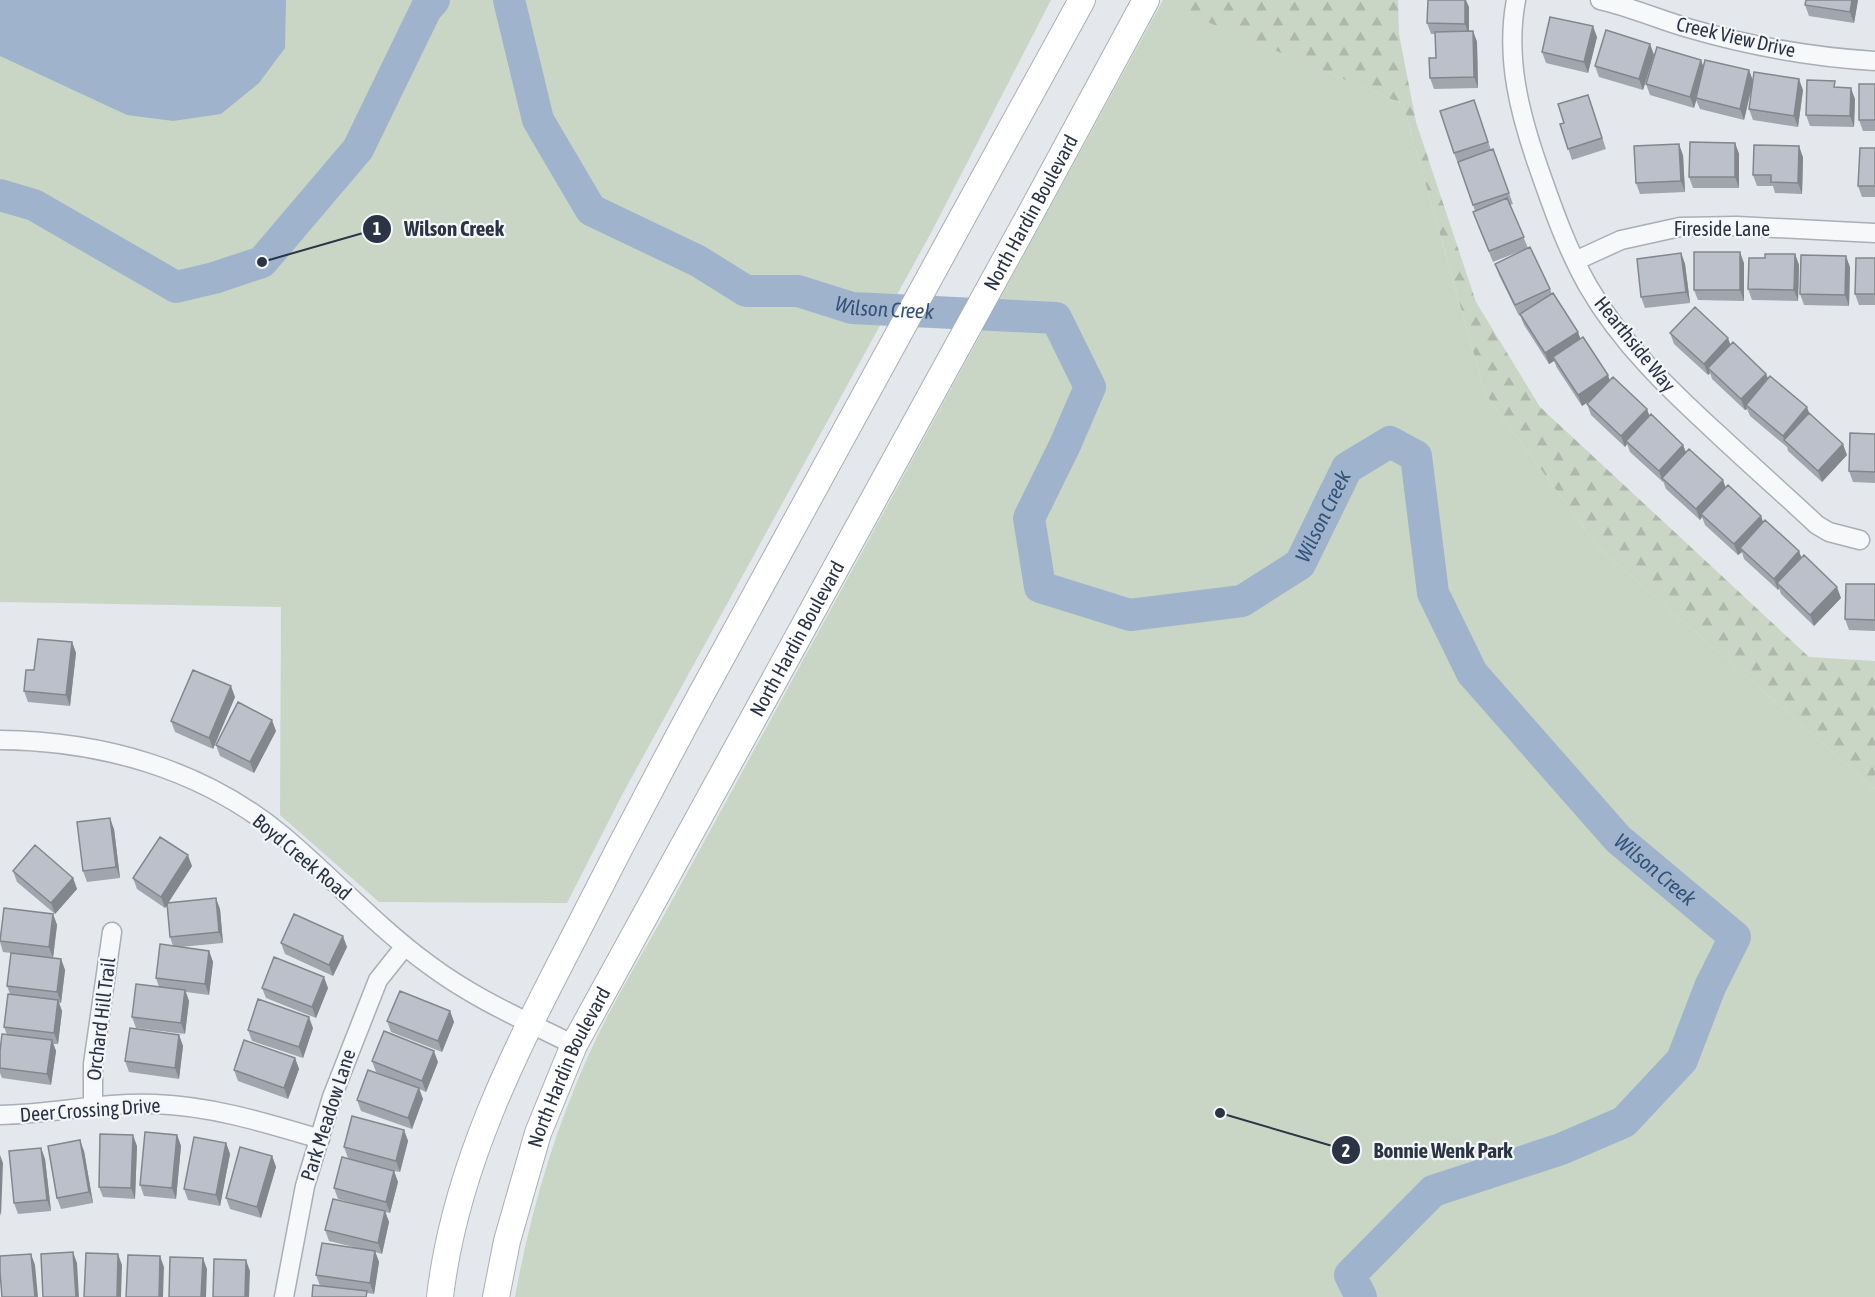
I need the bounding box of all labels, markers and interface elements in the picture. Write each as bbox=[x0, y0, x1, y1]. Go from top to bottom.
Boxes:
street label: Creek View Drive bbox=[1674, 12, 1798, 61]
street label: North Hardin Boulevard bbox=[979, 131, 1082, 294]
callout: Wilson Creek bbox=[362, 209, 516, 248]
text: Wilson Creek bbox=[403, 216, 505, 240]
street label: Fireside Lane bbox=[1674, 217, 1770, 240]
text: 1 bbox=[373, 218, 381, 239]
water label: Wilson Creek bbox=[832, 290, 935, 323]
street label: Hearthside Way bbox=[1590, 292, 1681, 396]
water label: Wilson Creek bbox=[1290, 466, 1355, 566]
street label: North Hardin Boulevard bbox=[745, 557, 849, 720]
street label: Boyd Creek Road bbox=[248, 809, 356, 905]
water label: Wilson Creek bbox=[1610, 828, 1702, 911]
street label: Orchard Hill Trail bbox=[82, 955, 120, 1082]
street label: North Hardin Boulevard bbox=[523, 983, 615, 1150]
street label: Park Meadow Lane bbox=[295, 1046, 360, 1184]
street label: Deer Crossing Drive bbox=[19, 1093, 161, 1126]
callout: Bonnie Wenk Park bbox=[1331, 1131, 1524, 1170]
text: Bonnie Wenk Park bbox=[1374, 1138, 1513, 1162]
text: 2 bbox=[1342, 1140, 1350, 1161]

